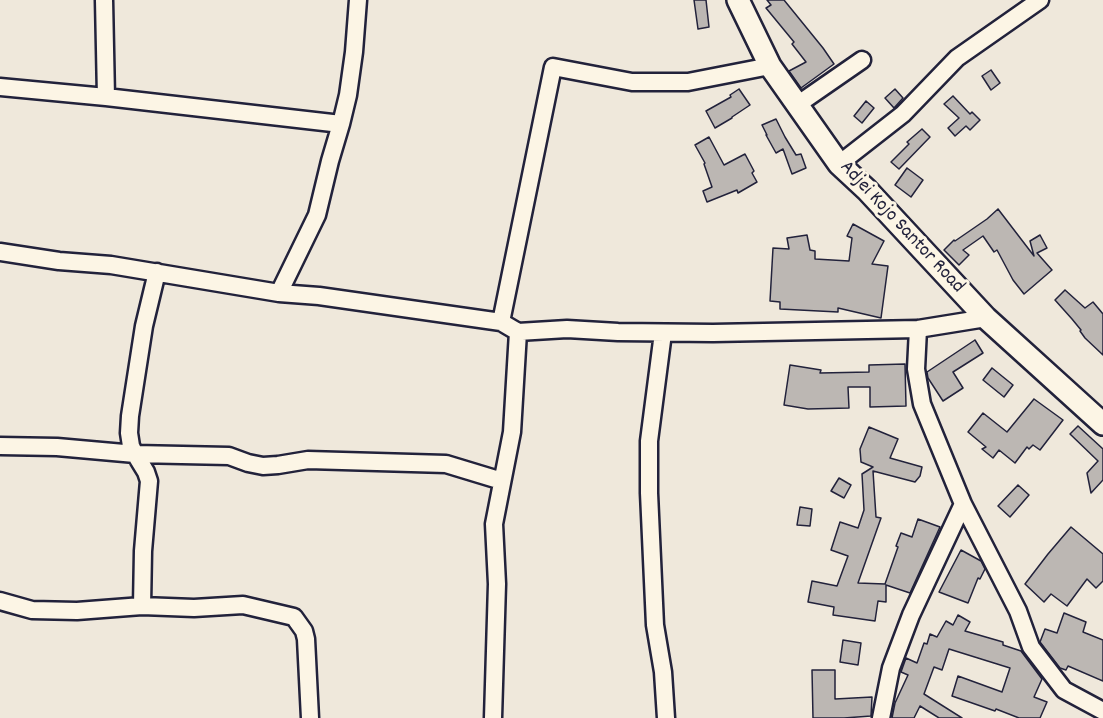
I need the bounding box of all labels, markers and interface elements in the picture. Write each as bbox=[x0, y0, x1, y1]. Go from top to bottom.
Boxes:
street label: Adjei Kojo Santor Road bbox=[833, 157, 969, 299]

